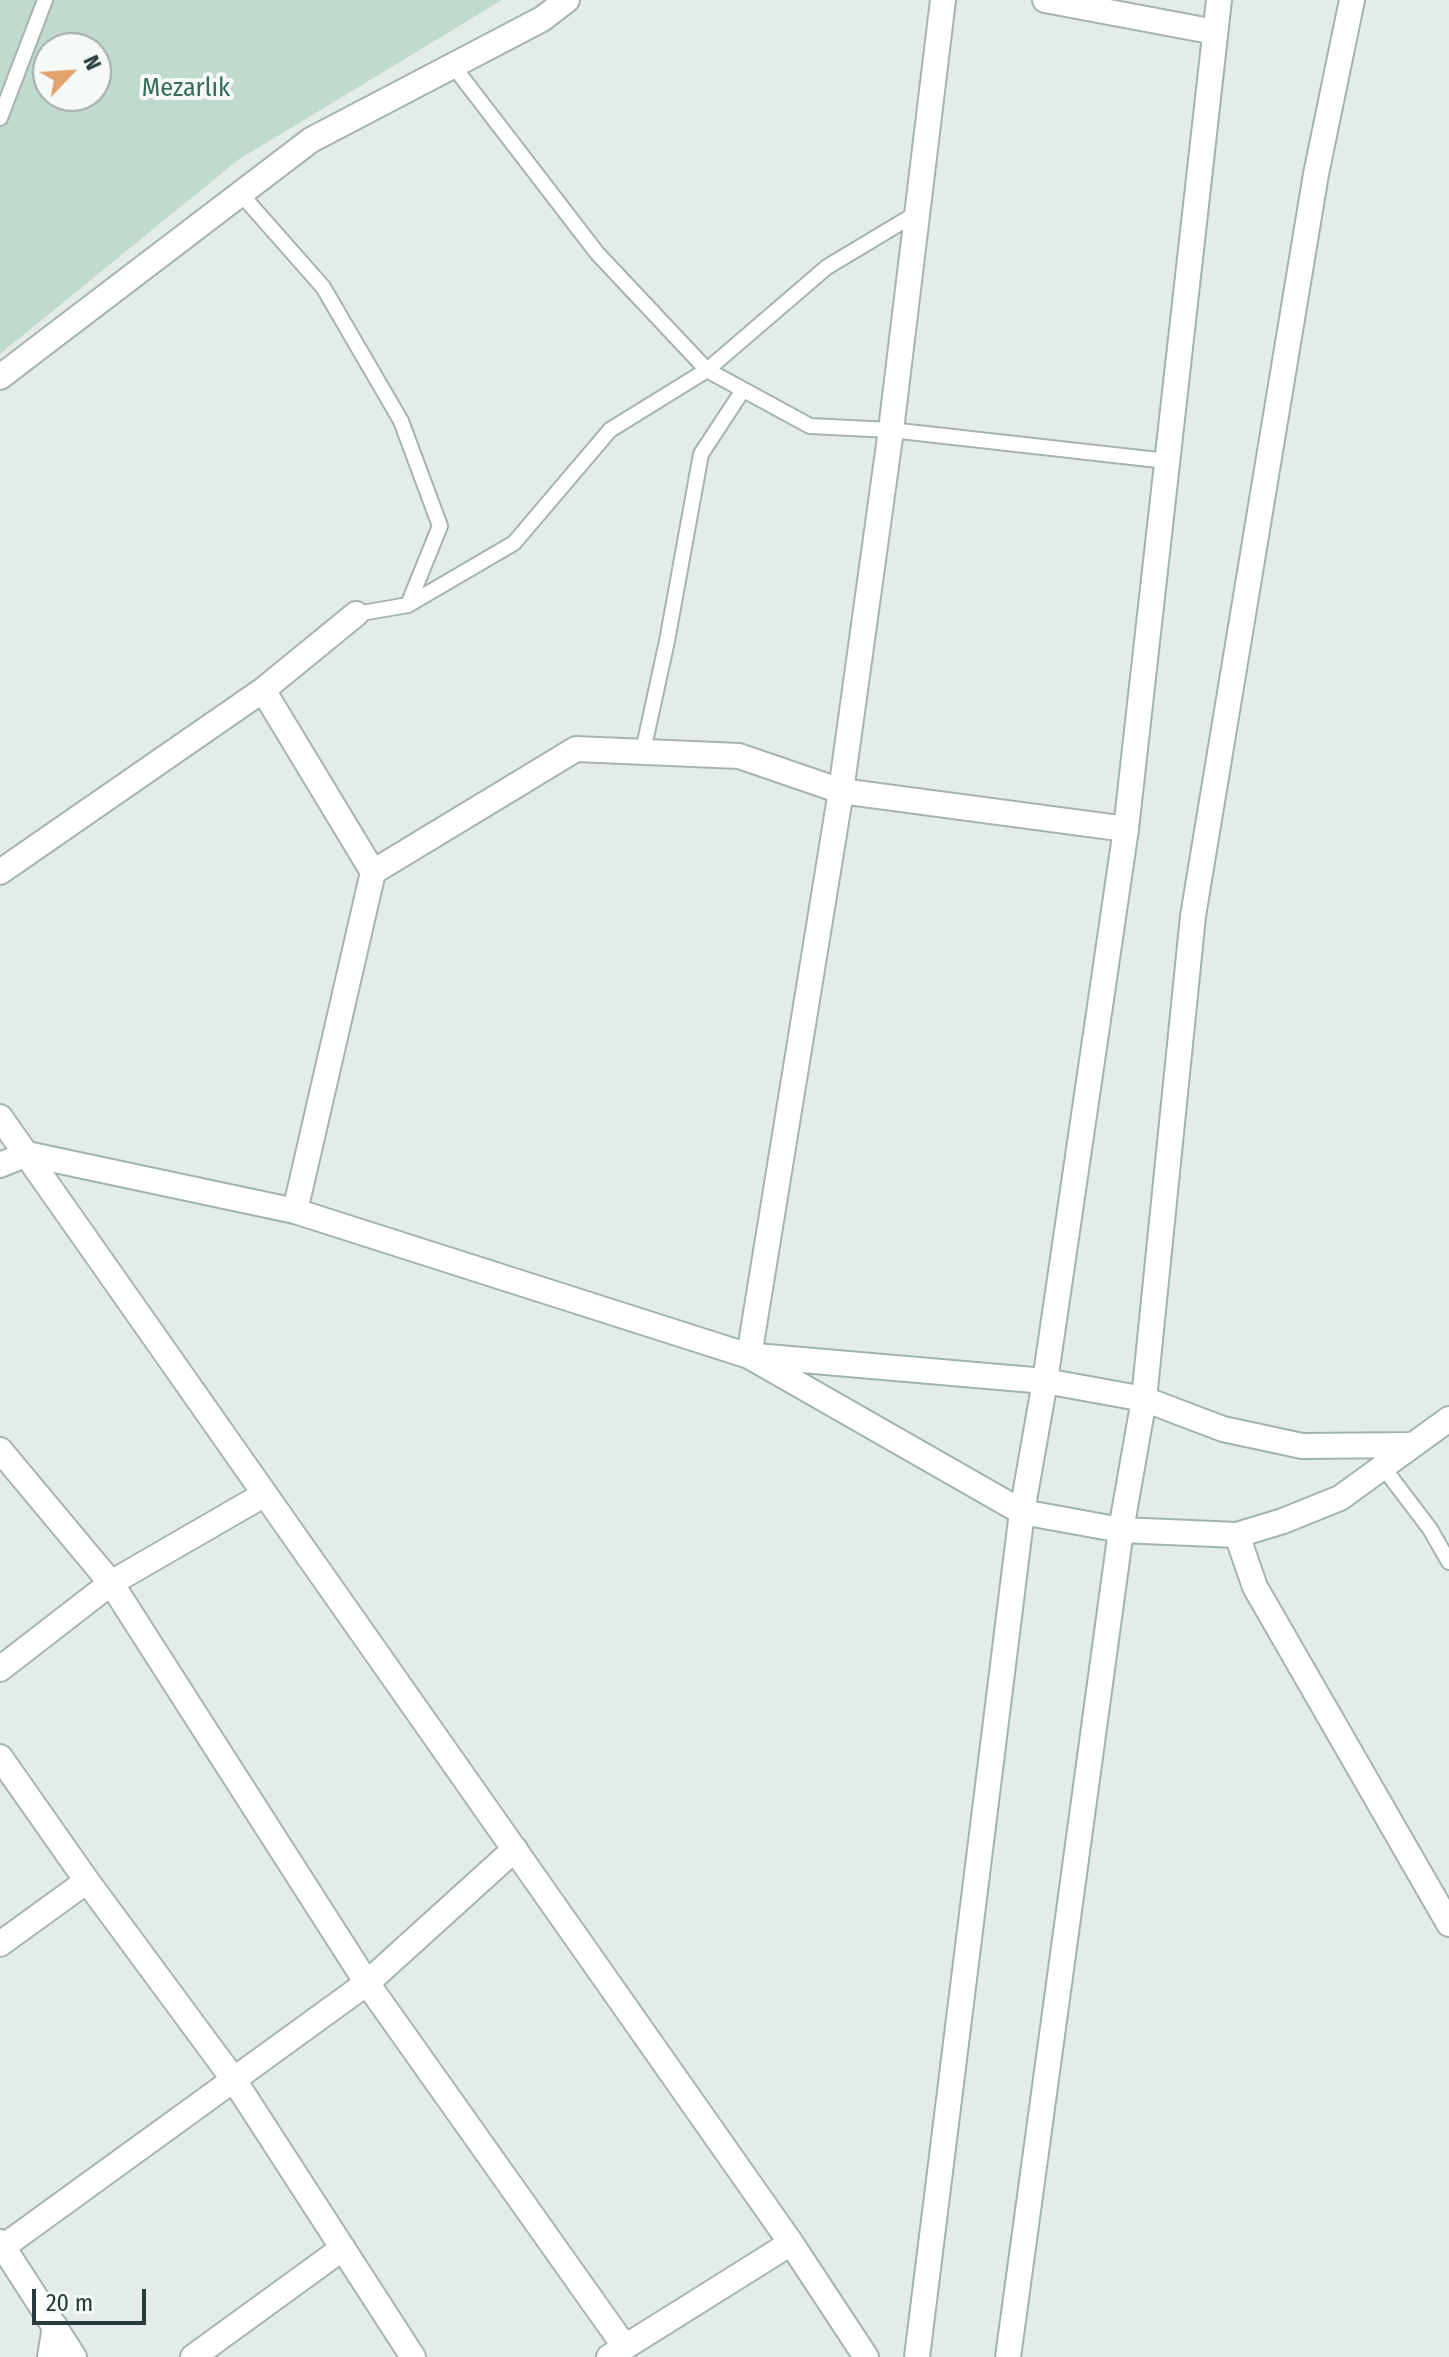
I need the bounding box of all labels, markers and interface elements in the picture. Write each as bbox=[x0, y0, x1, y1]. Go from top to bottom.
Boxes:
north arrow bbox=[32, 32, 112, 112]
text: N bbox=[77, 51, 107, 74]
park label: Mezarlık bbox=[142, 73, 230, 105]
scale bar bbox=[36, 2273, 150, 2323]
text: 20 m bbox=[46, 2289, 93, 2317]

